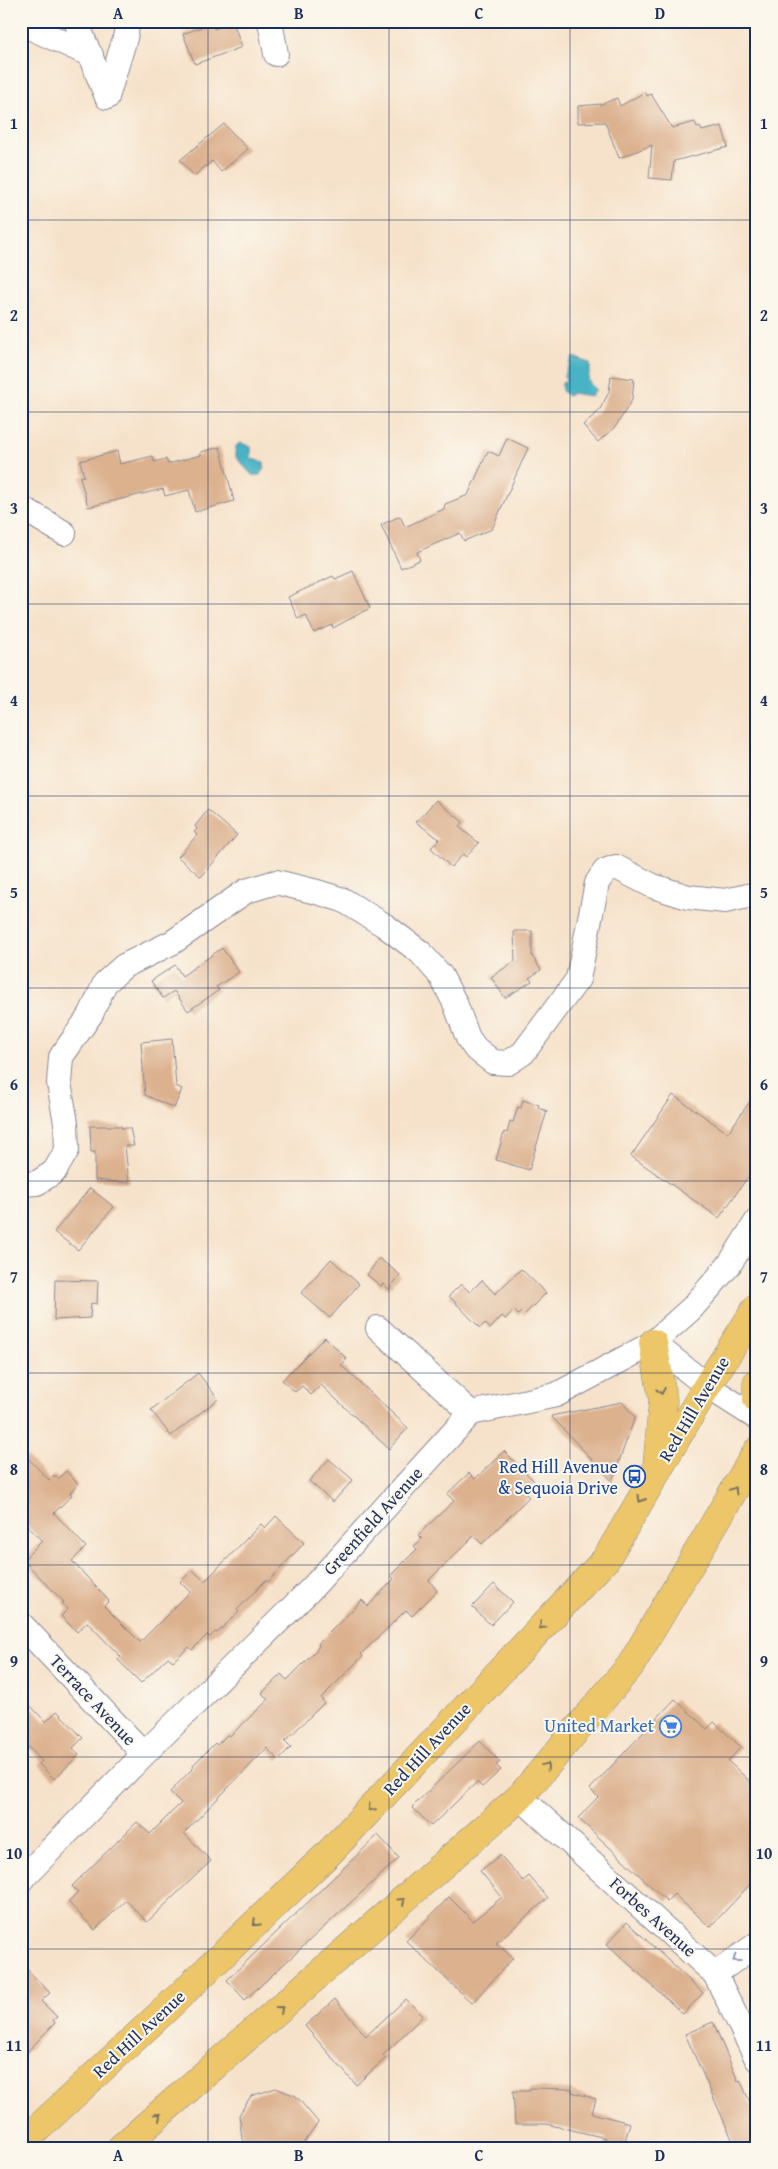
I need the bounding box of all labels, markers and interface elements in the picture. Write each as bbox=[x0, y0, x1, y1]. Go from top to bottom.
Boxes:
text: A bbox=[113, 1, 124, 25]
text: B bbox=[294, 1, 304, 25]
text: C bbox=[474, 1, 484, 25]
text: D bbox=[655, 1, 665, 25]
text: 1 bbox=[10, 111, 18, 135]
text: 1 bbox=[760, 111, 768, 135]
text: 2 bbox=[10, 303, 18, 327]
text: 2 bbox=[760, 303, 768, 327]
text: 3 bbox=[10, 496, 18, 520]
text: 3 bbox=[760, 496, 768, 520]
text: 4 bbox=[10, 688, 18, 712]
text: 4 bbox=[760, 688, 768, 712]
text: 5 bbox=[10, 880, 18, 904]
text: 5 bbox=[760, 880, 768, 904]
text: 6 bbox=[10, 1072, 18, 1096]
text: 6 bbox=[760, 1072, 768, 1096]
text: 7 bbox=[10, 1264, 18, 1288]
text: 7 bbox=[760, 1264, 768, 1288]
street label: Red Hill Avenue bbox=[651, 1351, 736, 1467]
one-way arrow bbox=[656, 1386, 666, 1395]
place label: Red Hill Avenue & Sequoia Drive bbox=[498, 1453, 618, 1501]
text: 8 bbox=[10, 1457, 18, 1481]
text: 8 bbox=[760, 1457, 768, 1481]
street label: Greenfield Avenue bbox=[316, 1460, 429, 1581]
bus stop icon: Red Hill Avenue & Sequoia Drive bbox=[622, 1465, 646, 1489]
one-way arrow bbox=[728, 1486, 738, 1495]
one-way arrow bbox=[638, 1493, 648, 1502]
one-way arrow bbox=[539, 1621, 548, 1630]
street label: Terrace Avenue bbox=[44, 1648, 143, 1752]
text: 9 bbox=[10, 1649, 18, 1673]
text: 9 bbox=[760, 1649, 768, 1673]
street label: Red Hill Avenue bbox=[376, 1696, 477, 1801]
place label: United Market bbox=[544, 1712, 655, 1739]
supermarket icon: United Market bbox=[658, 1714, 682, 1738]
one-way arrow bbox=[540, 1763, 548, 1772]
one-way arrow bbox=[368, 1802, 377, 1811]
text: 10 bbox=[6, 1841, 22, 1865]
text: 10 bbox=[756, 1841, 772, 1865]
street label: Forbes Avenue bbox=[604, 1870, 703, 1963]
one-way arrow bbox=[397, 1898, 406, 1907]
one-way arrow bbox=[252, 1917, 261, 1926]
one-way arrow bbox=[732, 1953, 742, 1962]
street label: Red Hill Avenue bbox=[86, 1983, 191, 2084]
one-way arrow bbox=[275, 2005, 284, 2014]
text: 11 bbox=[6, 2033, 22, 2057]
text: 11 bbox=[756, 2033, 772, 2057]
one-way arrow bbox=[152, 2113, 161, 2121]
text: A bbox=[113, 2143, 124, 2167]
text: B bbox=[294, 2143, 304, 2167]
text: C bbox=[474, 2143, 484, 2167]
text: D bbox=[655, 2143, 665, 2167]

